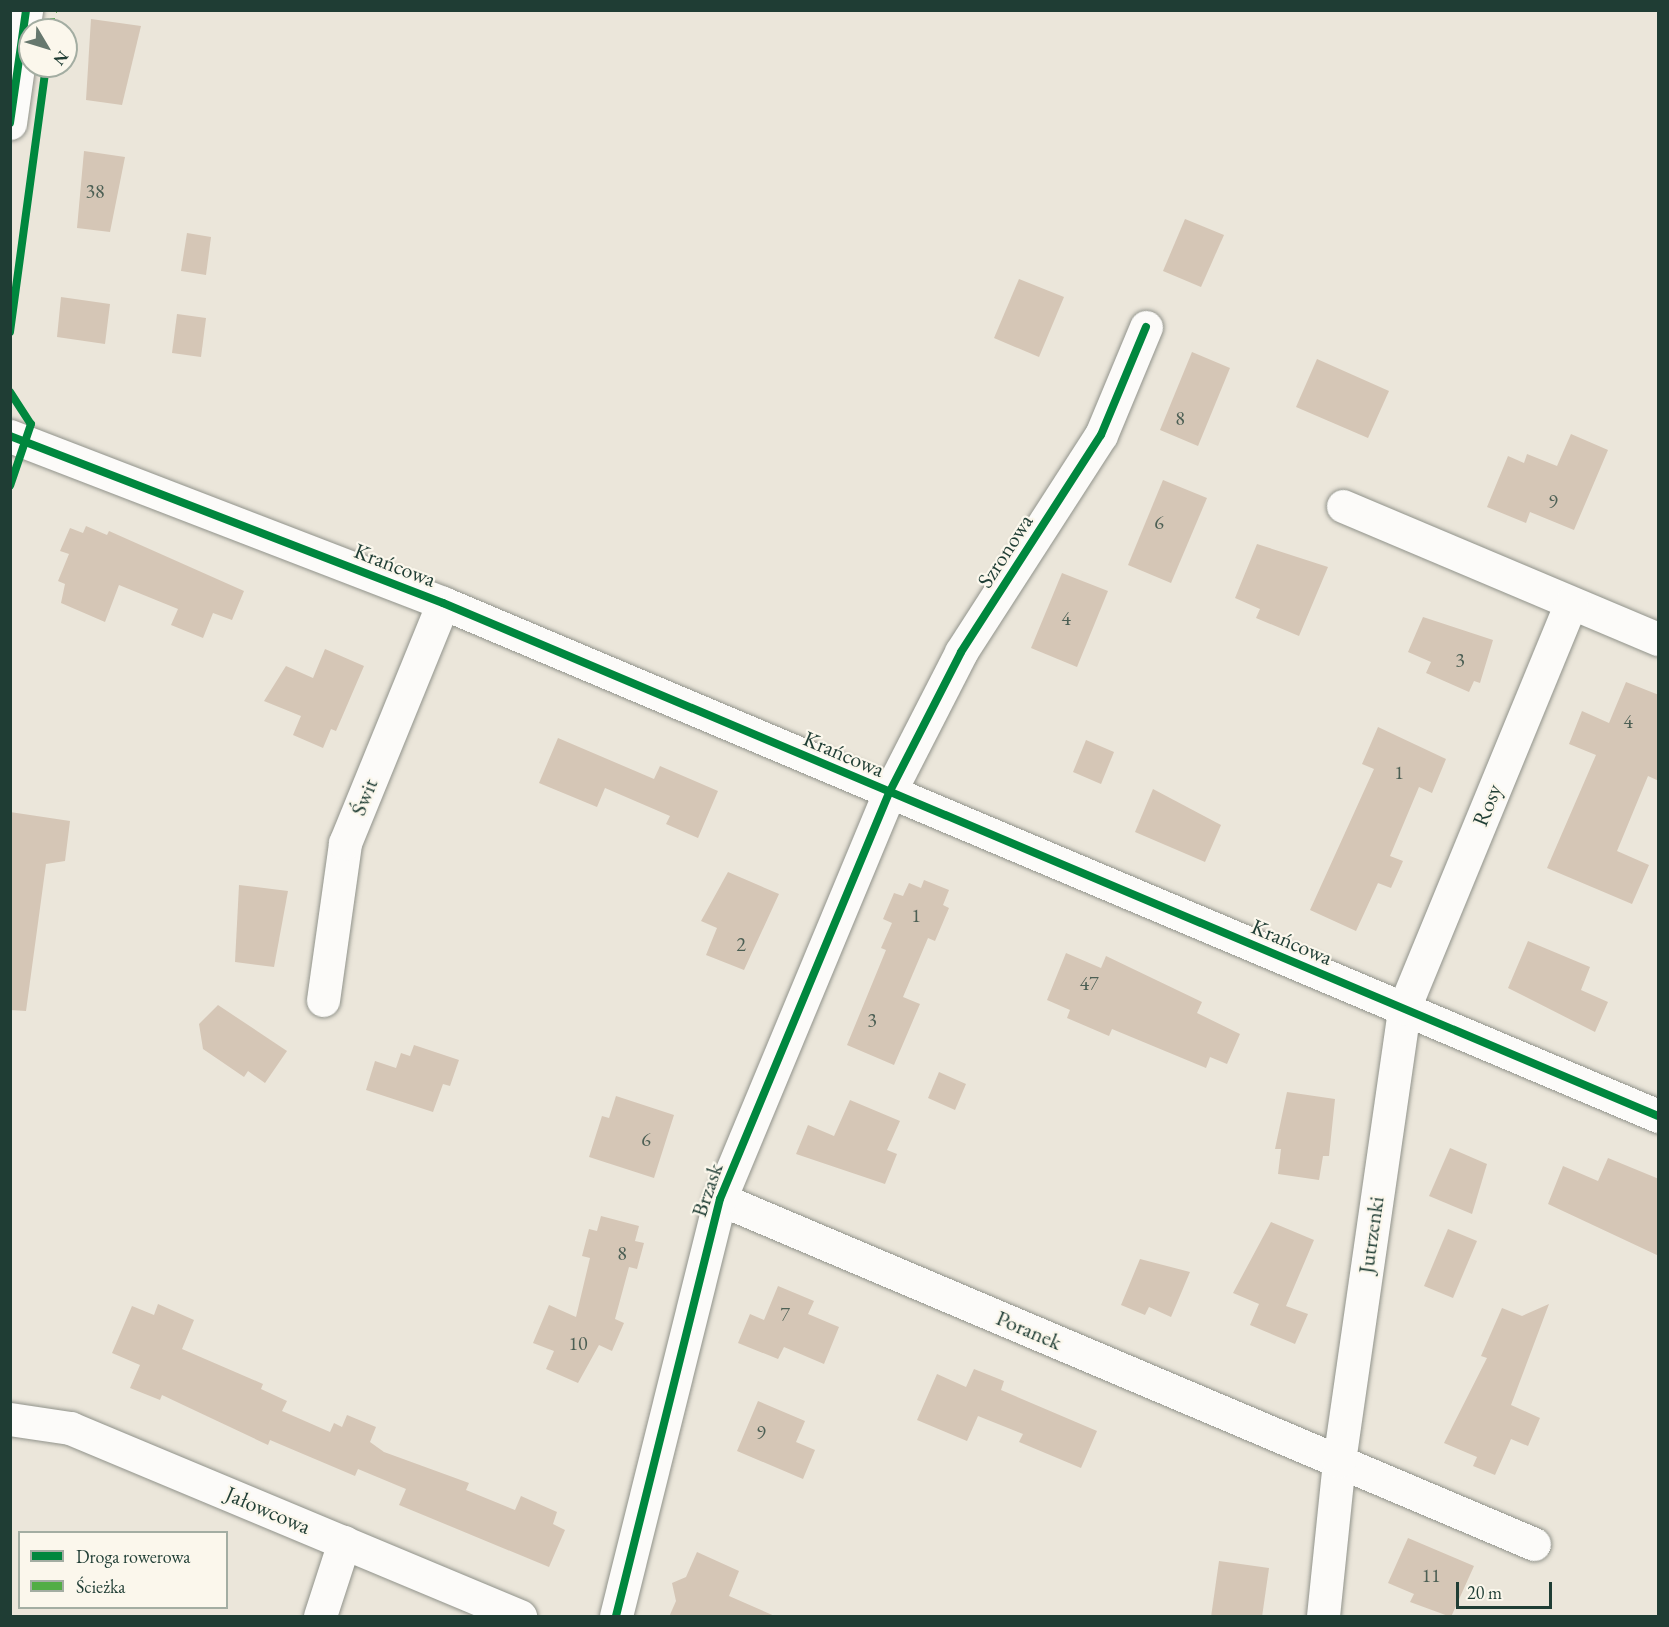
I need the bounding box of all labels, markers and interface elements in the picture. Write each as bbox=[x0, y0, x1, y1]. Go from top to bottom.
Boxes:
north arrow bbox=[18, 18, 78, 78]
text: N bbox=[49, 47, 73, 70]
house number: 38 bbox=[85, 179, 105, 203]
house number: 8 bbox=[1175, 406, 1185, 430]
house number: 9 bbox=[1548, 489, 1558, 513]
street label: Szronowa bbox=[971, 509, 1039, 593]
house number: 6 bbox=[1154, 510, 1164, 534]
street label: Krańcowa bbox=[350, 537, 440, 593]
house number: 4 bbox=[1061, 606, 1071, 630]
house number: 3 bbox=[1455, 648, 1465, 672]
house number: 4 bbox=[1623, 709, 1633, 733]
street label: Krańcowa bbox=[800, 725, 888, 783]
house number: 1 bbox=[1394, 760, 1404, 784]
street label: Świt bbox=[345, 775, 383, 819]
street label: Rosy bbox=[1467, 780, 1507, 830]
house number: 1 bbox=[911, 903, 921, 927]
street label: Krańcowa bbox=[1248, 913, 1336, 971]
house number: 2 bbox=[736, 932, 746, 956]
house number: 47 bbox=[1079, 971, 1099, 995]
house number: 3 bbox=[867, 1008, 877, 1032]
house number: 6 bbox=[641, 1127, 651, 1151]
street label: Brzask bbox=[686, 1160, 728, 1220]
street label: Jutrzenki bbox=[1353, 1195, 1389, 1275]
house number: 8 bbox=[617, 1241, 627, 1265]
house number: 7 bbox=[780, 1302, 790, 1326]
street label: Poranek bbox=[992, 1304, 1066, 1356]
house number: 10 bbox=[568, 1331, 588, 1355]
house number: 9 bbox=[756, 1420, 766, 1444]
street label: Jałowcowa bbox=[221, 1480, 315, 1540]
legend bbox=[18, 1531, 228, 1609]
text: Droga rowerowa bbox=[76, 1545, 191, 1568]
house number: 11 bbox=[1421, 1563, 1441, 1587]
scale bar bbox=[1459, 1570, 1555, 1608]
text: Ścieżka bbox=[76, 1575, 126, 1598]
text: 20 m bbox=[1467, 1581, 1502, 1604]

